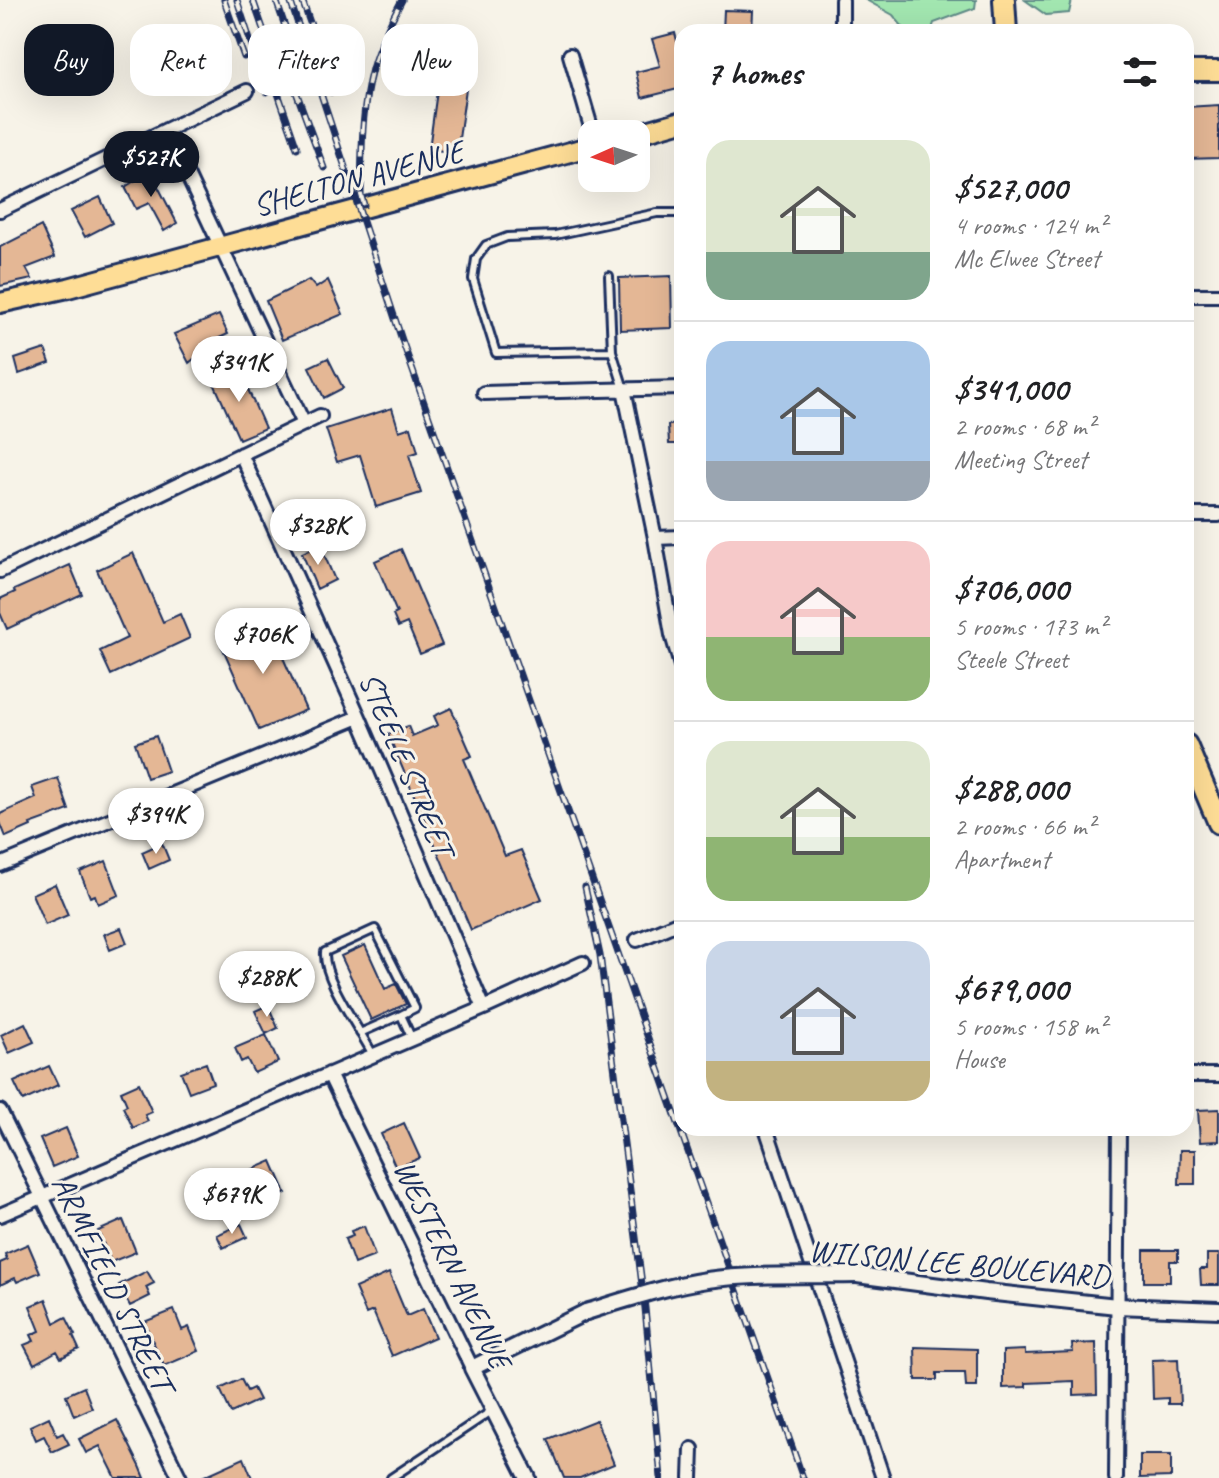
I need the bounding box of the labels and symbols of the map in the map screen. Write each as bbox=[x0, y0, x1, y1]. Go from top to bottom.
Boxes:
north arrow bbox=[578, 120, 650, 192]
street label: SHELTON AVENUE bbox=[248, 130, 472, 226]
pin: $527K bbox=[95, 131, 207, 199]
pin: $341K bbox=[183, 336, 295, 404]
pin: $328K bbox=[262, 499, 374, 567]
pin: $706K bbox=[207, 608, 319, 676]
street label: STEELE STREET bbox=[349, 666, 466, 868]
pin: $394K bbox=[100, 788, 212, 856]
pin: $288K bbox=[211, 951, 323, 1019]
street label: WESTERN AVENUE bbox=[384, 1153, 523, 1379]
street label: ARMFIELD STREET bbox=[42, 1168, 186, 1406]
pin: $679K bbox=[176, 1168, 288, 1236]
street label: WILSON LEE BOULEVARD bbox=[807, 1230, 1113, 1297]

